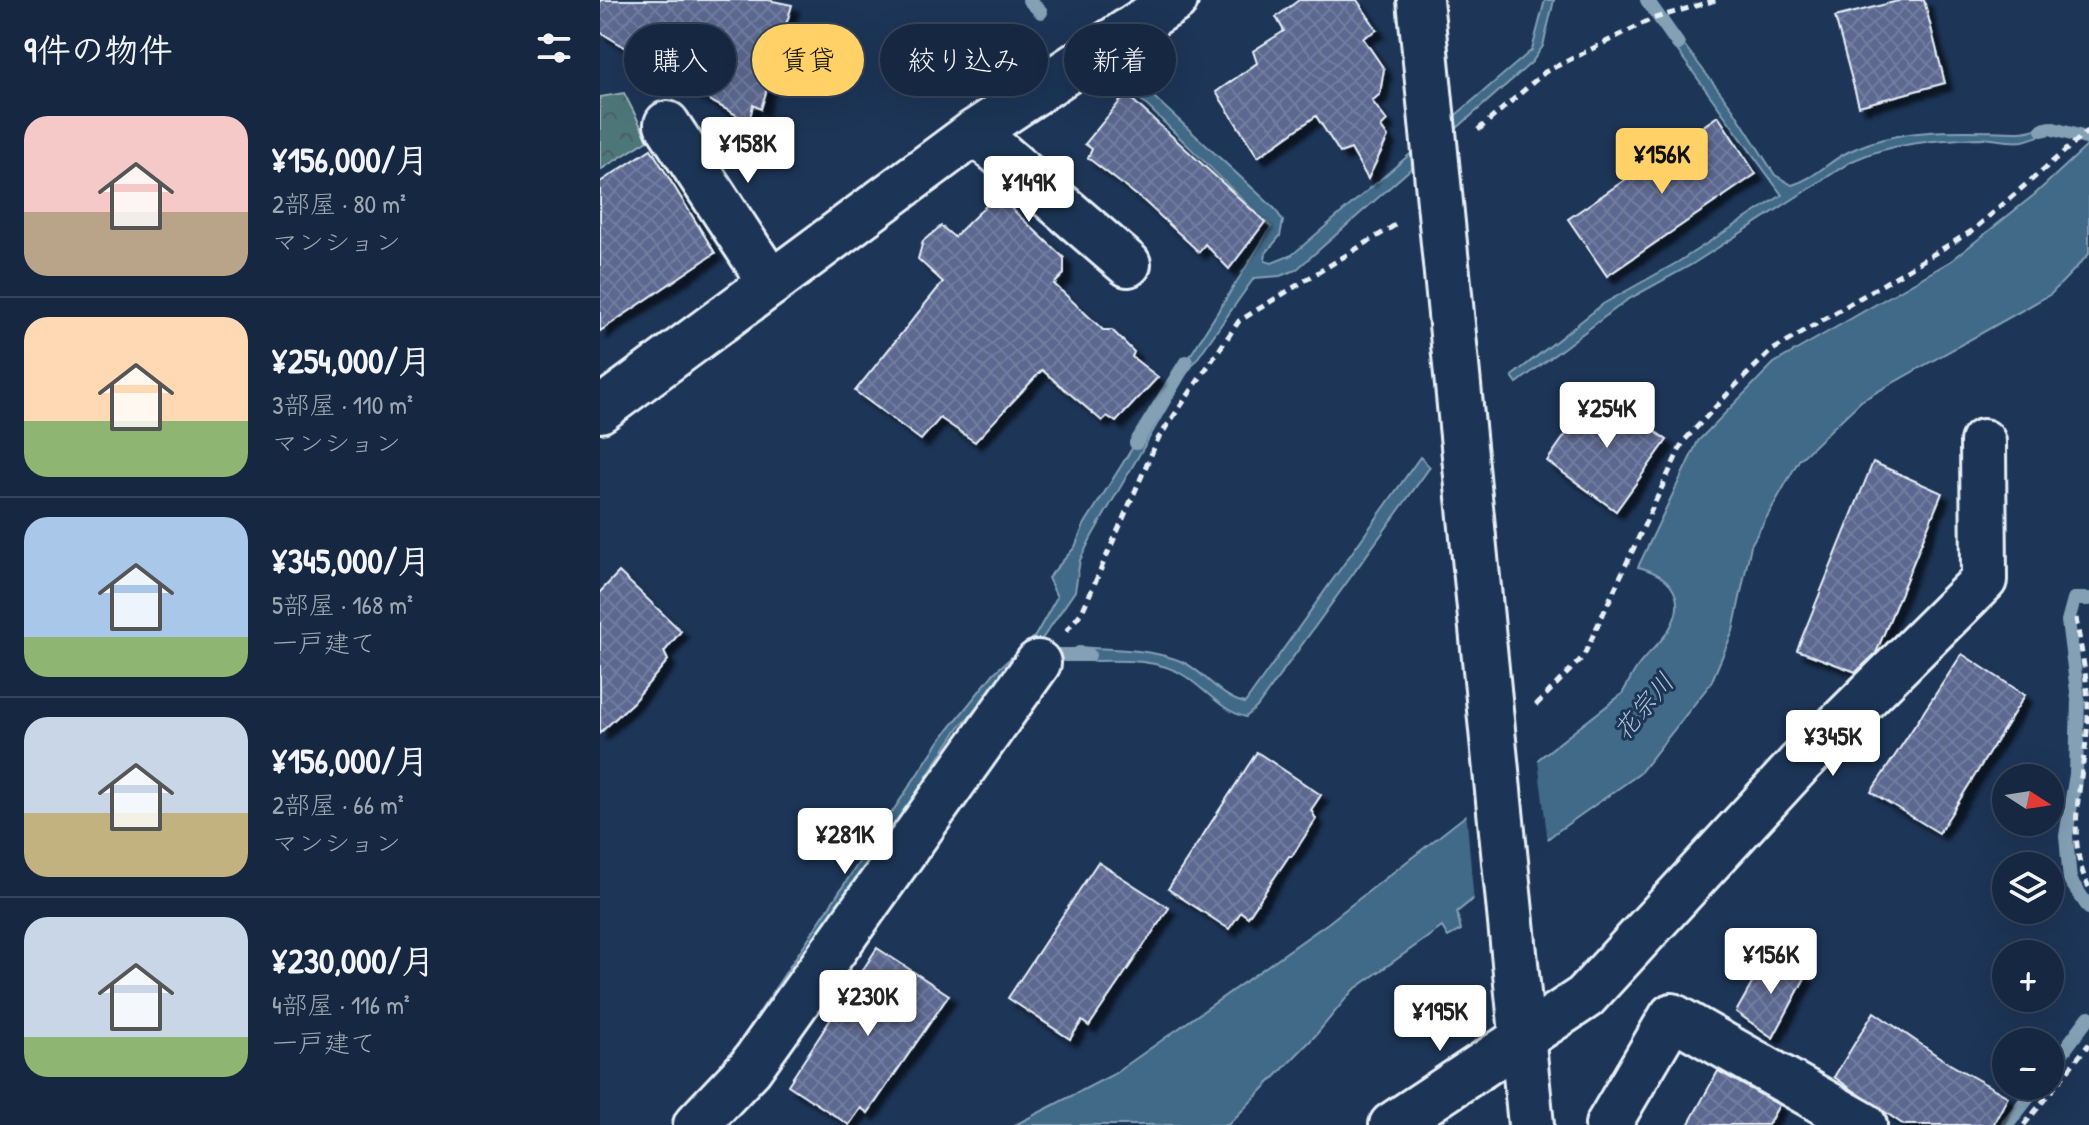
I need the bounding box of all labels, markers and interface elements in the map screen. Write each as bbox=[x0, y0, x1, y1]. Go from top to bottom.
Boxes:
chip: 購入 bbox=[624, 24, 736, 96]
chip: 賃貸 bbox=[752, 24, 864, 96]
chip: 絞り込み bbox=[880, 24, 1048, 96]
chip: 新着 bbox=[1064, 24, 1176, 96]
icon: filters bbox=[532, 26, 576, 70]
text: 9件の物件 bbox=[24, 27, 172, 73]
pin: ¥158K bbox=[692, 117, 804, 185]
text: ¥158K bbox=[719, 125, 777, 160]
pin: ¥156K bbox=[1606, 128, 1718, 196]
text: ¥156K bbox=[1634, 136, 1690, 171]
text: ¥156,000/月 bbox=[272, 137, 429, 183]
icon: home bbox=[88, 148, 184, 244]
pin: ¥149K bbox=[973, 156, 1085, 224]
text: ¥149K bbox=[1002, 164, 1056, 199]
text: 2部屋 · 80 m² bbox=[272, 186, 406, 221]
text: マンション bbox=[272, 224, 401, 259]
text: ¥254,000/月 bbox=[272, 338, 432, 384]
icon: home bbox=[88, 349, 184, 445]
pin: ¥254K bbox=[1551, 382, 1663, 450]
text: 3部屋 · 110 m² bbox=[272, 387, 413, 422]
text: ¥254K bbox=[1578, 390, 1636, 425]
text: マンション bbox=[272, 425, 401, 460]
text: ¥345,000/月 bbox=[272, 538, 431, 584]
icon: home bbox=[88, 549, 184, 645]
text: 5部屋 · 168 m² bbox=[272, 587, 413, 622]
text: 一戸建て bbox=[272, 625, 376, 660]
water label: 花宗川 bbox=[1605, 665, 1681, 747]
pin: ¥345K bbox=[1777, 710, 1889, 778]
text: ¥345K bbox=[1804, 718, 1862, 753]
text: ¥156,000/月 bbox=[272, 738, 429, 784]
icon: home bbox=[88, 749, 184, 845]
north arrow bbox=[1992, 764, 2064, 836]
map controls bbox=[1992, 764, 2064, 1100]
text: 2部屋 · 66 m² bbox=[272, 787, 404, 822]
pin: ¥281K bbox=[789, 808, 901, 876]
text: ¥281K bbox=[816, 816, 874, 851]
text: マンション bbox=[272, 825, 401, 860]
button: layers bbox=[1992, 852, 2064, 924]
pin: ¥156K bbox=[1715, 928, 1827, 996]
text: ¥156K bbox=[1743, 936, 1799, 971]
text: ¥230,000/月 bbox=[272, 938, 435, 984]
button: + bbox=[1992, 940, 2064, 1012]
icon: home bbox=[88, 949, 184, 1045]
pin: ¥230K bbox=[812, 970, 924, 1038]
text: ¥230K bbox=[837, 978, 899, 1013]
pin: ¥195K bbox=[1384, 985, 1496, 1053]
text: 4部屋 · 116 m² bbox=[272, 987, 410, 1022]
text: ¥195K bbox=[1412, 993, 1468, 1028]
text: 一戸建て bbox=[272, 1025, 376, 1060]
button: − bbox=[1992, 1028, 2064, 1100]

